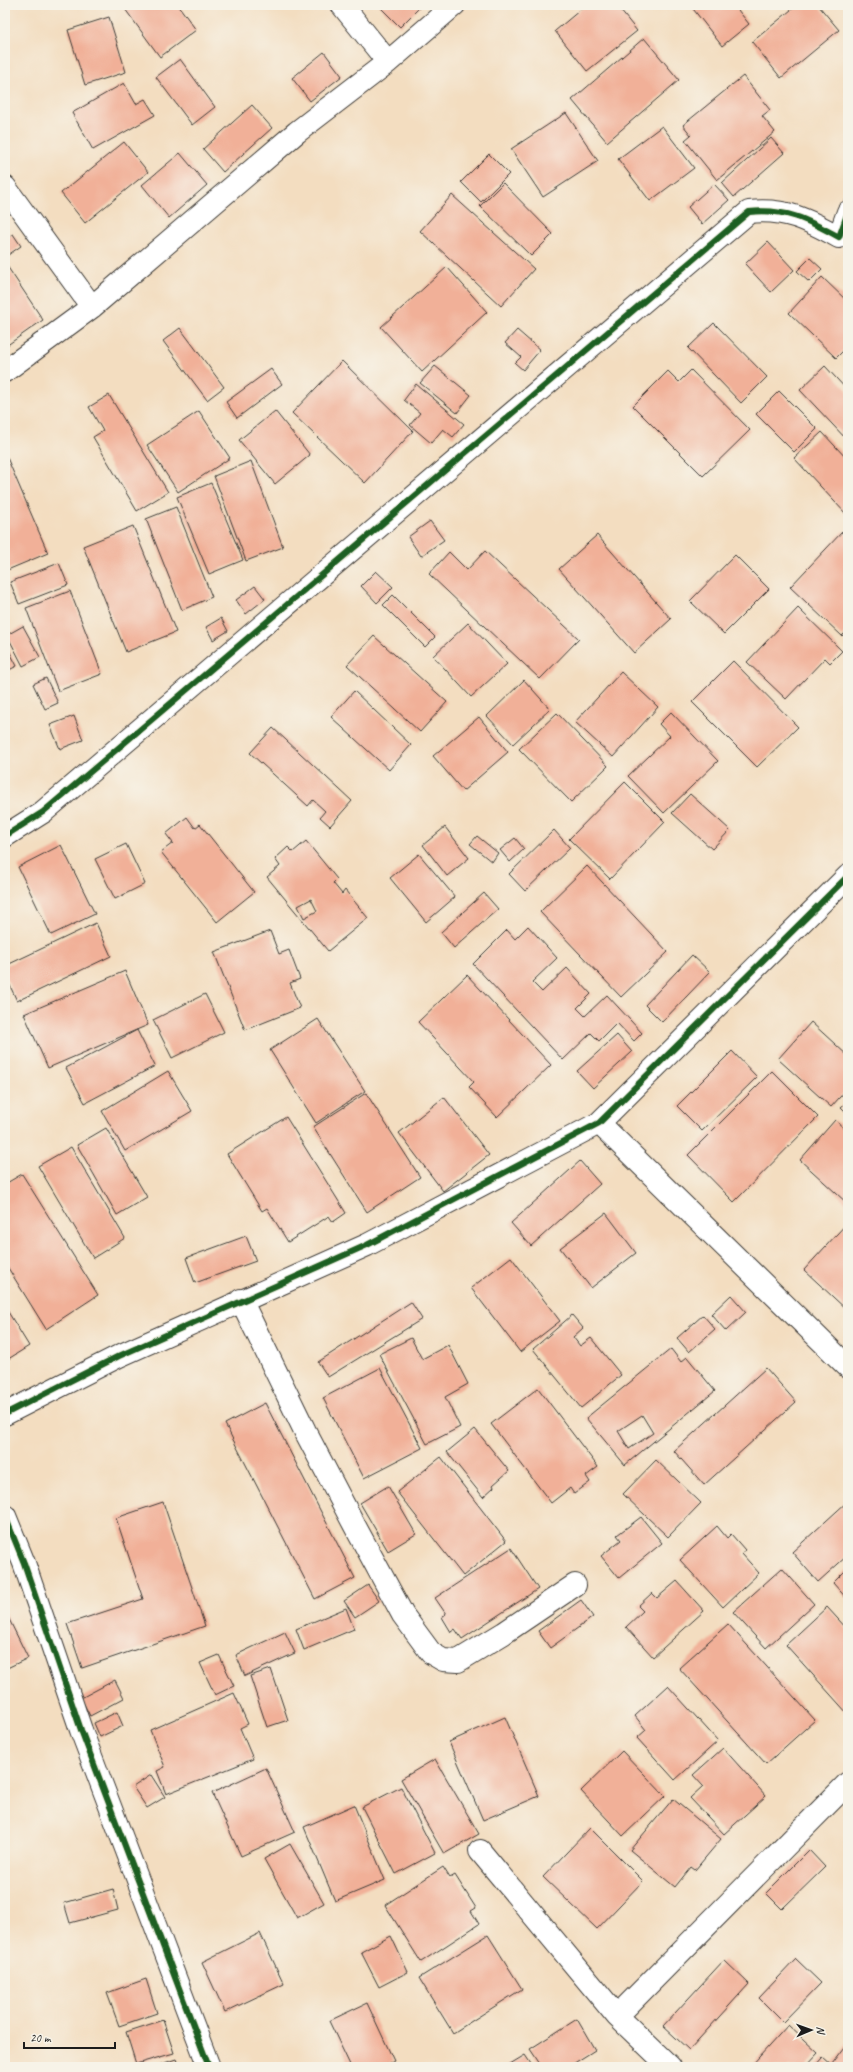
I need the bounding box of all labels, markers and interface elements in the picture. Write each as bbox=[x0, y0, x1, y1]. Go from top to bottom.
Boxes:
north arrow bbox=[791, 2010, 831, 2050]
scale bar bbox=[24, 2024, 115, 2050]
text: N bbox=[814, 2026, 828, 2035]
text: 20 m bbox=[30, 2030, 52, 2046]

